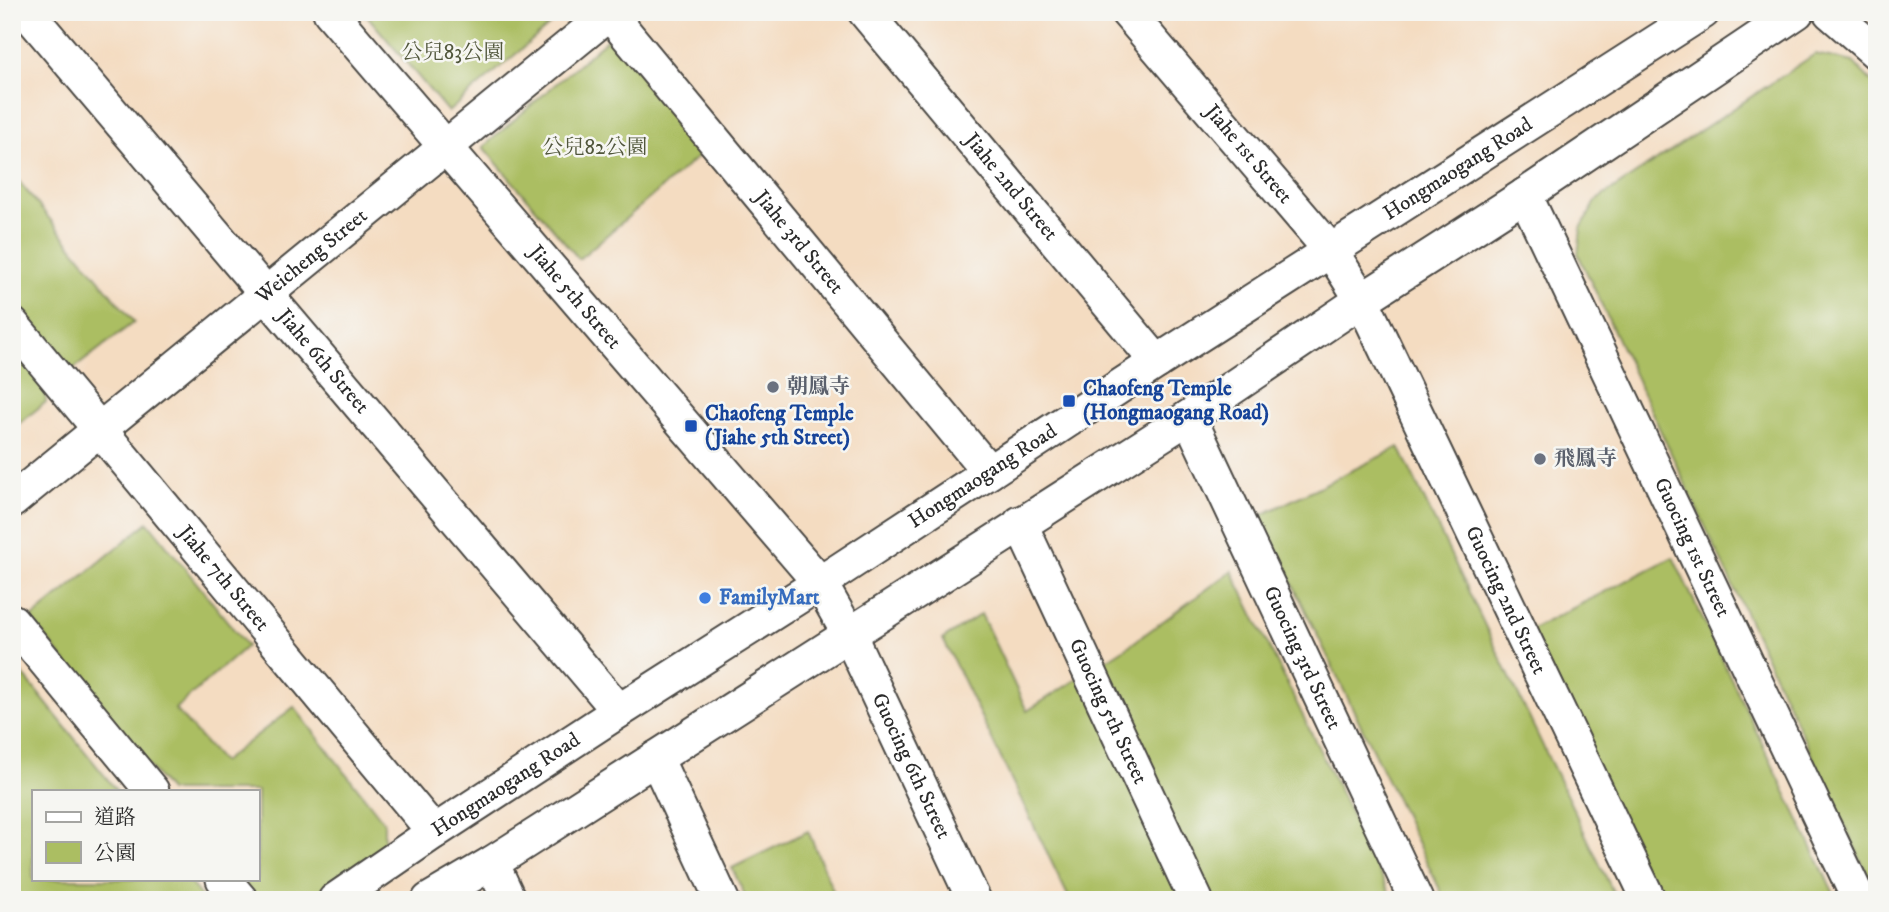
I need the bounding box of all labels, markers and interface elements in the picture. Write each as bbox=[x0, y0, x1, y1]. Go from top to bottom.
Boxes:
park label: 公兒83公園 bbox=[402, 40, 504, 66]
street label: Jiahe 1st Street bbox=[1198, 98, 1298, 209]
street label: Hongmaogang Road bbox=[1379, 111, 1538, 226]
street label: Jiahe 2nd Street bbox=[957, 126, 1064, 246]
park label: 公兒82公園 bbox=[543, 135, 647, 161]
street label: Jiahe 3rd Street bbox=[747, 184, 849, 300]
street label: Weicheng Street bbox=[250, 203, 373, 310]
street label: Jiahe 5th Street bbox=[522, 238, 627, 355]
street label: Jiahe 6th Street bbox=[270, 302, 375, 419]
place label: 朝鳳寺 bbox=[787, 374, 850, 400]
place label: Chaofeng Temple (Hongmaogang Road) bbox=[1083, 376, 1269, 426]
marker: 朝鳳寺 bbox=[765, 379, 781, 395]
marker: Chaofeng Temple (Hongmaogang Road) bbox=[1061, 393, 1077, 409]
place label: Chaofeng Temple (Jiahe 5th Street) bbox=[705, 401, 854, 451]
marker: Chaofeng Temple (Jiahe 5th Street) bbox=[683, 418, 699, 434]
street label: Hongmaogang Road bbox=[904, 418, 1062, 534]
place label: 飛鳳寺 bbox=[1554, 446, 1617, 472]
marker: 飛鳳寺 bbox=[1532, 451, 1548, 467]
street label: Guocing 1st Street bbox=[1648, 474, 1736, 621]
street label: Jiahe 7th Street bbox=[171, 519, 275, 637]
street label: Guocing 2nd Street bbox=[1459, 522, 1552, 679]
street label: Guocing 3rd Street bbox=[1257, 582, 1347, 734]
place label: FamilyMart bbox=[719, 585, 820, 611]
marker: FamilyMart bbox=[697, 590, 713, 606]
street label: Guocing 5th Street bbox=[1063, 635, 1153, 789]
street label: Guocing 6th Street bbox=[866, 689, 957, 843]
street label: Hongmaogang Road bbox=[427, 727, 585, 843]
legend bbox=[32, 790, 259, 880]
text: 道路 bbox=[94, 805, 136, 831]
text: 公園 bbox=[94, 841, 136, 867]

